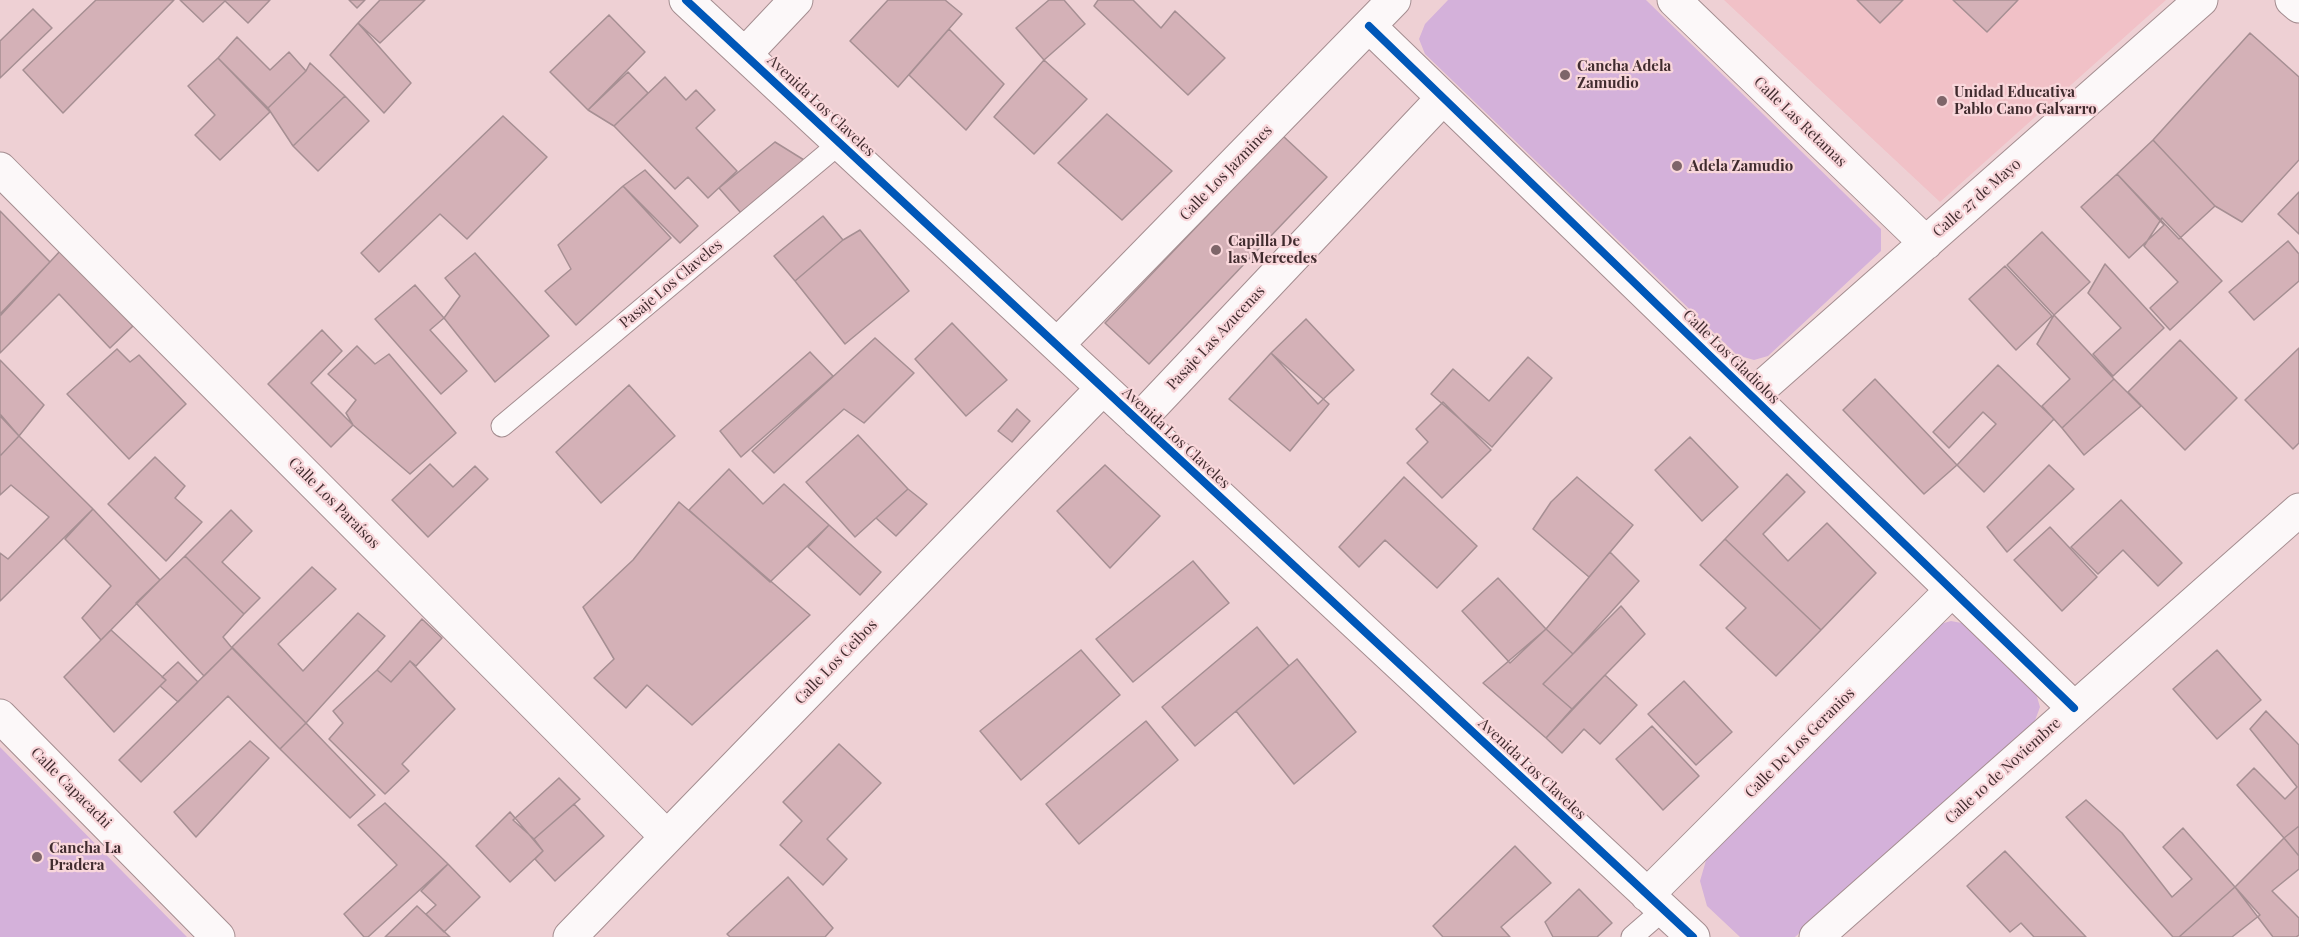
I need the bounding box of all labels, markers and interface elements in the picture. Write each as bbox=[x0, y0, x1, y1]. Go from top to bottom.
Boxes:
street label: Avenida Los Claveles bbox=[764, 52, 878, 160]
place label: Cancha Adela Zamudio bbox=[1577, 57, 1671, 92]
marker: Cancha Adela Zamudio bbox=[1558, 68, 1572, 82]
street label: Calle Las Retamas bbox=[1750, 73, 1850, 171]
place label: Unidad Educativa Pablo Cano Galvarro bbox=[1954, 83, 2097, 118]
marker: Unidad Educativa Pablo Cano Galvarro bbox=[1935, 94, 1949, 108]
street label: Calle Los Jazmines bbox=[1176, 122, 1276, 224]
street label: Calle 27 de Mayo bbox=[1929, 155, 2025, 241]
place label: Adela Zamudio bbox=[1689, 157, 1793, 175]
marker: Adela Zamudio bbox=[1670, 159, 1684, 173]
place label: Capilla De las Mercedes bbox=[1228, 232, 1317, 267]
street label: Pasaje Los Claveles bbox=[616, 236, 726, 332]
marker: Capilla De las Mercedes bbox=[1209, 243, 1223, 257]
street label: Pasaje Las Azucenas bbox=[1163, 282, 1269, 394]
street label: Calle Los Gladiolos bbox=[1679, 306, 1783, 408]
street label: Avenida Los Claveles bbox=[1119, 384, 1233, 492]
street label: Calle Los Paraísos bbox=[285, 454, 383, 552]
street label: Calle Los Ceibos bbox=[791, 616, 881, 708]
street label: Calle De Los Geranios bbox=[1741, 684, 1859, 802]
street label: Calle 10 de Noviembre bbox=[1941, 714, 2065, 828]
street label: Avenida Los Claveles bbox=[1475, 715, 1589, 823]
street label: Calle Capacachi bbox=[27, 744, 115, 832]
place label: Cancha La Pradera bbox=[49, 839, 121, 874]
marker: Cancha La Pradera bbox=[30, 850, 44, 864]

